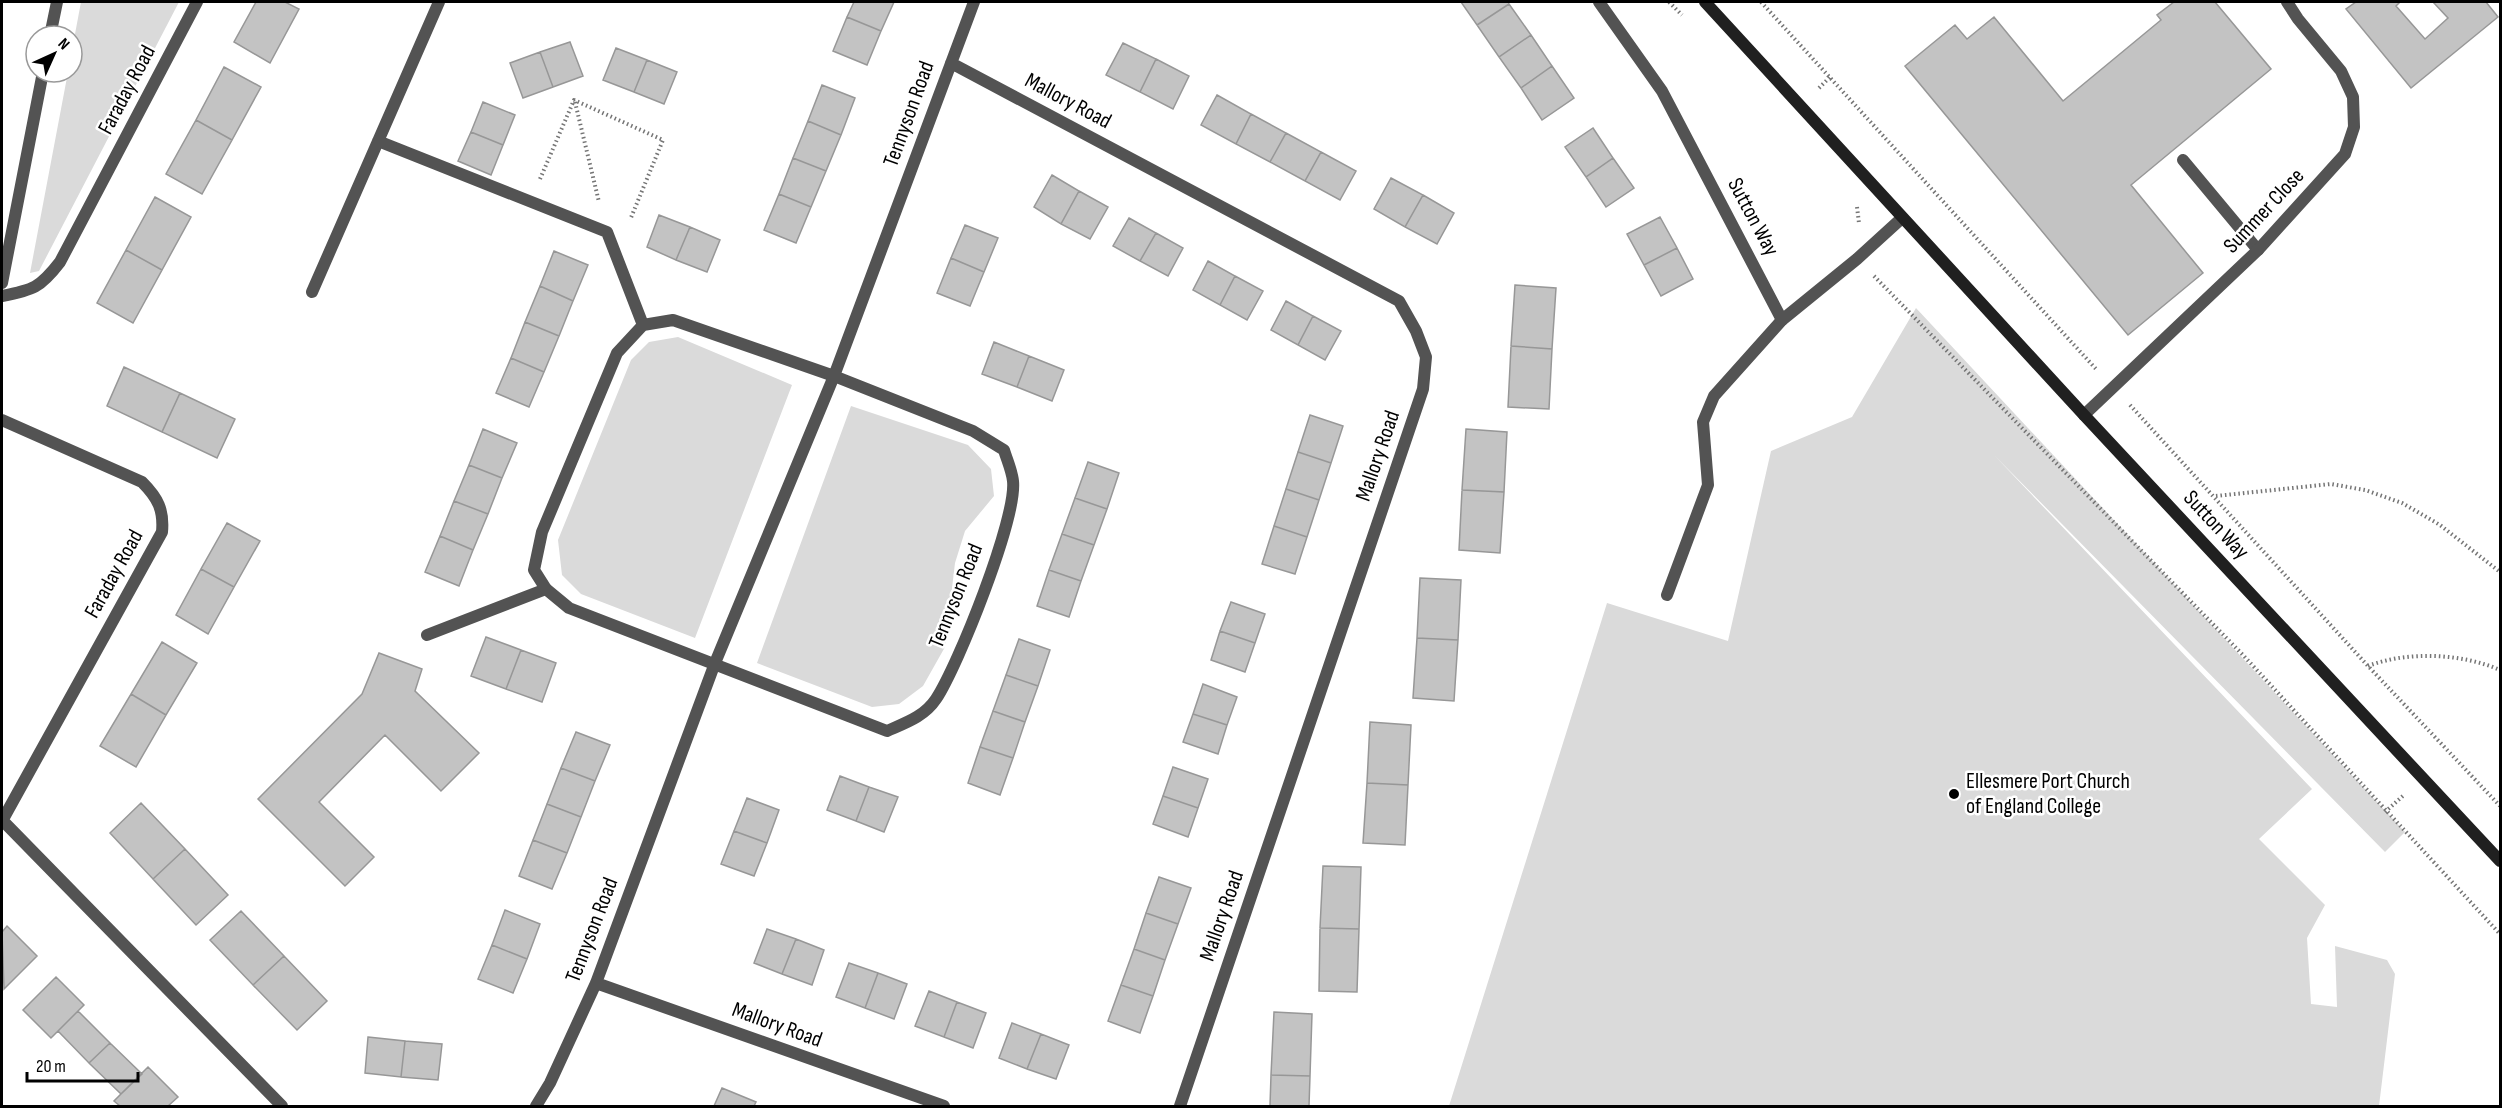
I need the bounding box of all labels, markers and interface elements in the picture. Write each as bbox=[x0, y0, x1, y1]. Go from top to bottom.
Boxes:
north arrow bbox=[24, 24, 84, 84]
text: N bbox=[54, 35, 73, 54]
street label: Faraday Road bbox=[92, 41, 162, 139]
street label: Tennyson Road bbox=[877, 58, 941, 170]
street label: Mallory Road bbox=[1020, 67, 1116, 135]
street label: Summer Close bbox=[2218, 163, 2310, 259]
street label: Sutton Way bbox=[1721, 173, 1785, 261]
street label: Mallory Road bbox=[1350, 407, 1406, 505]
street label: Sutton Way bbox=[2177, 485, 2255, 565]
street label: Faraday Road bbox=[79, 525, 149, 623]
street label: Tennyson Road bbox=[923, 540, 989, 652]
place label: Ellesmere Port Church of England College bbox=[1966, 768, 2130, 820]
marker: Ellesmere Port Church of England College bbox=[1947, 787, 1961, 801]
street label: Mallory Road bbox=[1194, 867, 1250, 965]
street label: Tennyson Road bbox=[560, 874, 624, 986]
street label: Mallory Road bbox=[728, 996, 826, 1054]
scale bar bbox=[27, 1045, 138, 1083]
text: 20 m bbox=[36, 1056, 66, 1077]

